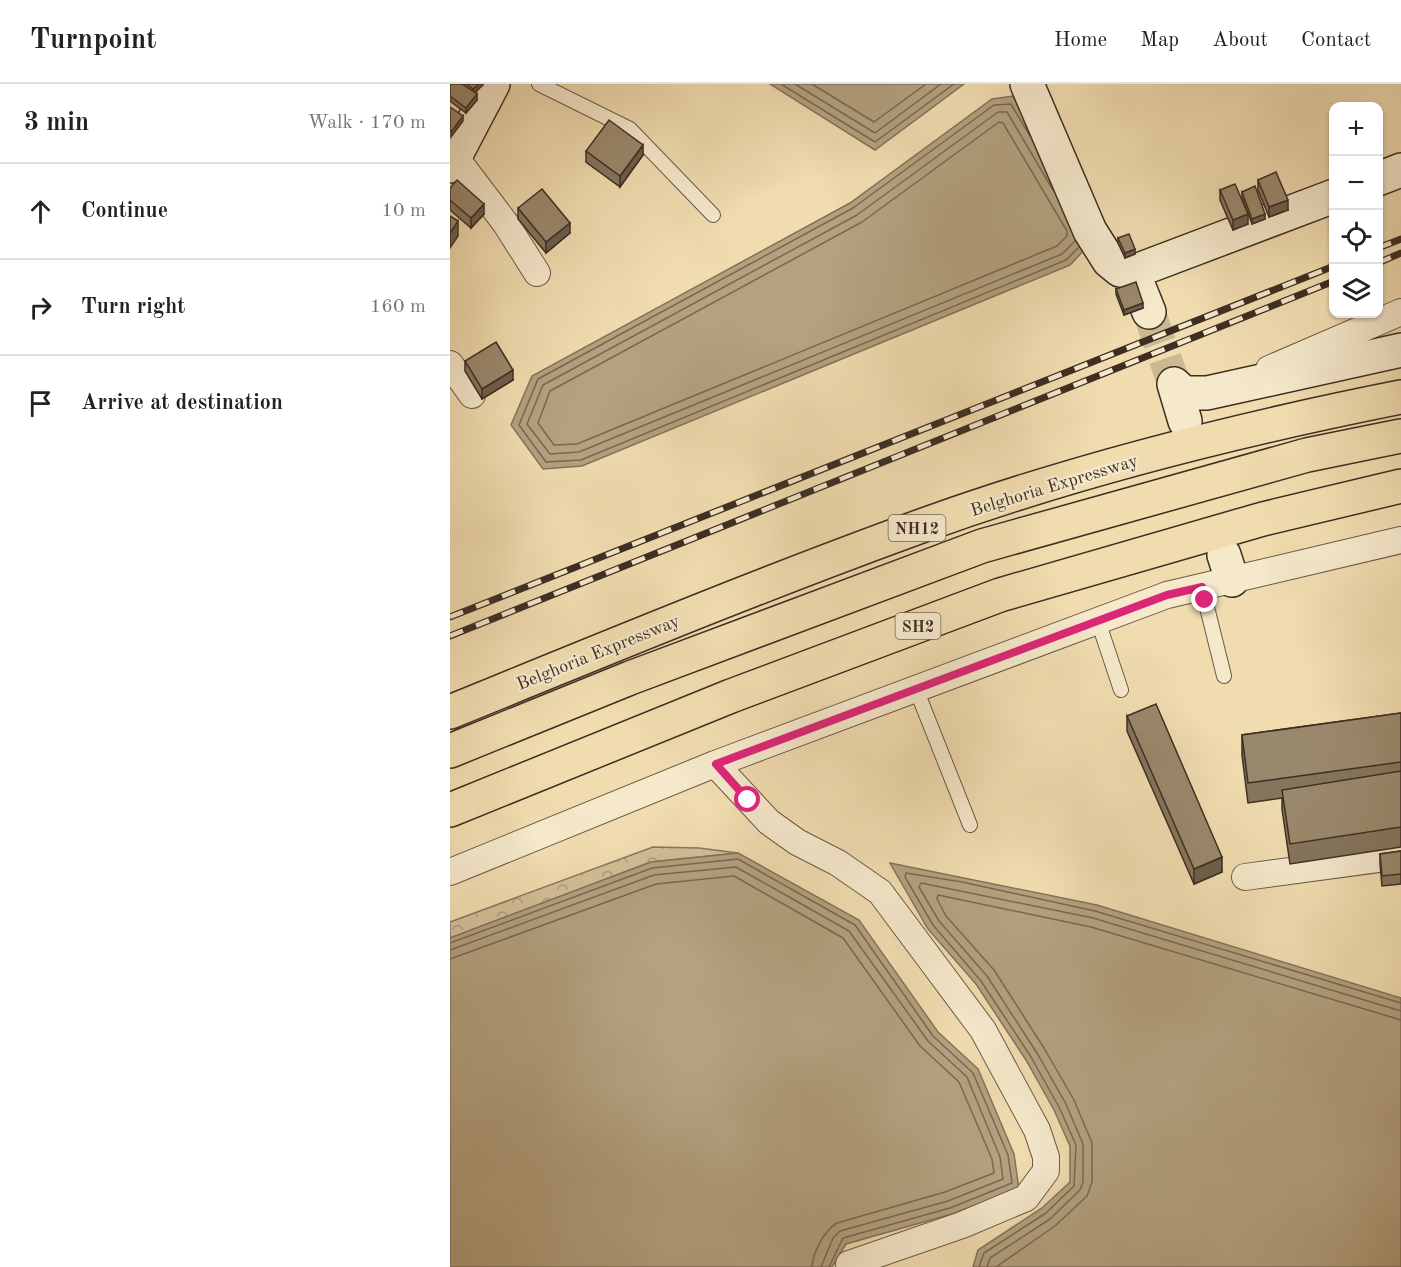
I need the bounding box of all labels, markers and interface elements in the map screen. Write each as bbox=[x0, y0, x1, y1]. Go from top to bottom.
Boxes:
text: Turnpoint bbox=[30, 27, 157, 55]
text: Home bbox=[1054, 30, 1107, 51]
text: Map bbox=[1140, 30, 1179, 51]
text: About bbox=[1212, 30, 1268, 51]
text: Contact bbox=[1301, 30, 1371, 51]
map controls bbox=[1329, 102, 1383, 318]
button: + bbox=[1329, 102, 1383, 156]
text: 3 min bbox=[24, 110, 89, 136]
text: Walk · 170 m bbox=[307, 113, 426, 133]
button: − bbox=[1329, 156, 1383, 210]
icon: ahead bbox=[24, 195, 57, 228]
text: Continue bbox=[81, 200, 168, 222]
text: 10 m bbox=[381, 201, 426, 221]
button: locate bbox=[1329, 210, 1383, 264]
button: layers bbox=[1329, 264, 1383, 318]
icon: right bbox=[24, 291, 57, 324]
text: Turn right bbox=[81, 296, 185, 318]
text: 160 m bbox=[370, 297, 426, 317]
icon: arrive bbox=[24, 387, 57, 420]
text: Arrive at destination bbox=[81, 392, 283, 414]
street label: Belghoria Expressway bbox=[968, 452, 1141, 520]
road number: NH12 bbox=[888, 515, 946, 541]
route end bbox=[1191, 586, 1217, 612]
street label: Belghoria Expressway bbox=[514, 612, 683, 694]
road number: SH2 bbox=[896, 613, 940, 639]
route start bbox=[734, 786, 760, 812]

